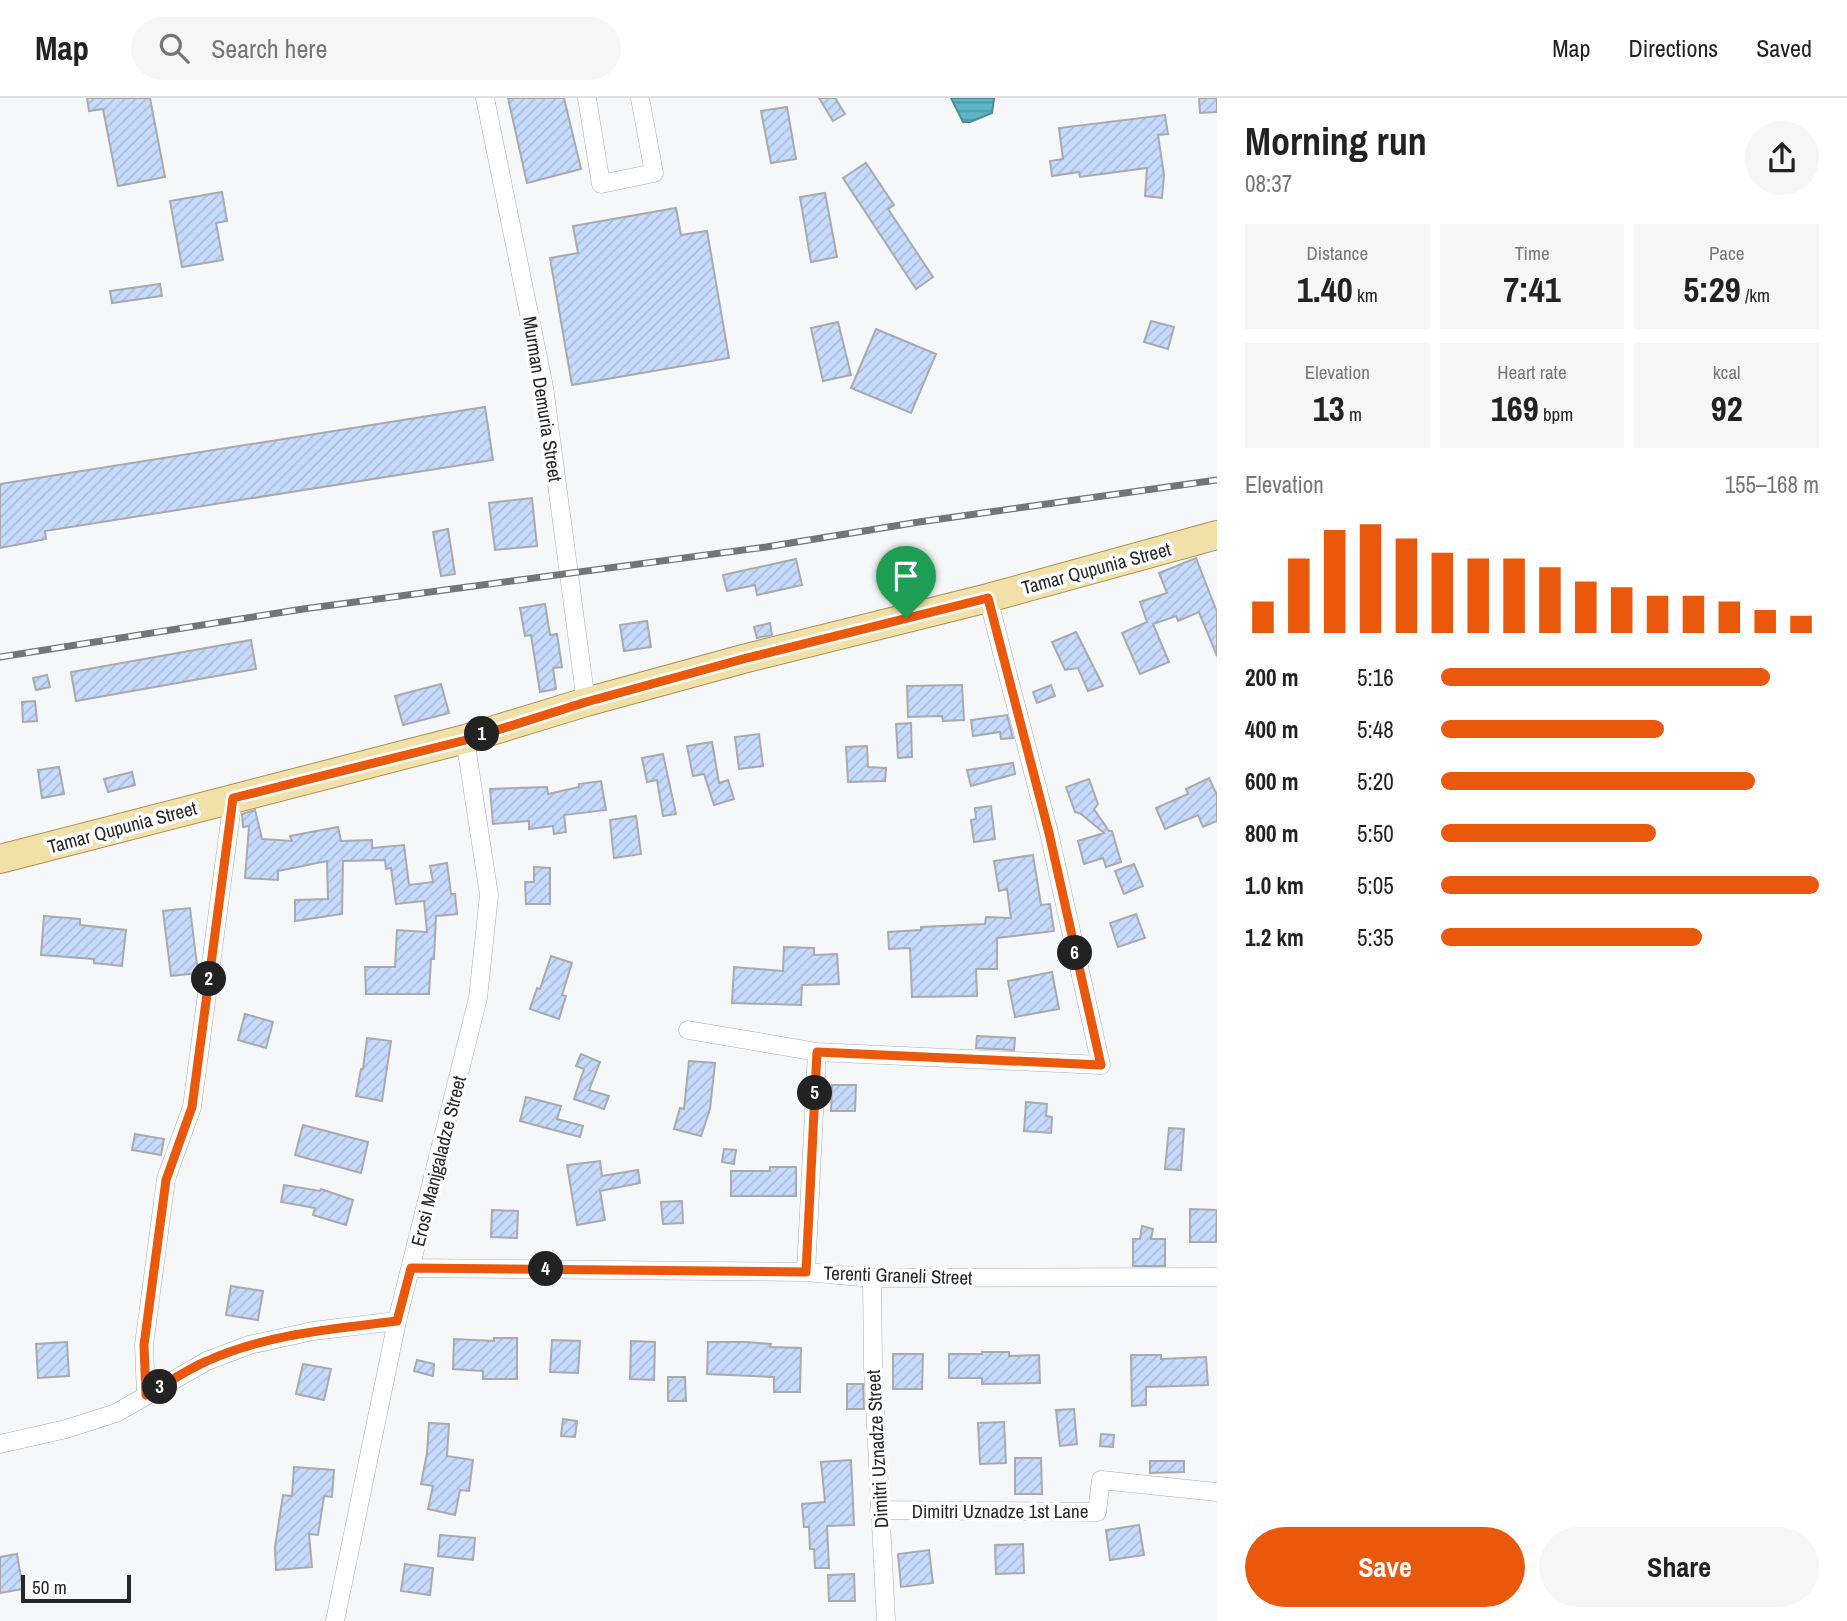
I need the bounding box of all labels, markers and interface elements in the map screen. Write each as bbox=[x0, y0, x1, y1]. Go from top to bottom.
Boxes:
search box bbox=[131, 17, 621, 80]
text: Map bbox=[35, 26, 89, 70]
icon: search bbox=[155, 29, 193, 67]
text: Search here bbox=[211, 31, 327, 66]
text: Map bbox=[1552, 32, 1590, 64]
text: Directions bbox=[1628, 32, 1718, 64]
text: Saved bbox=[1756, 32, 1812, 64]
text: Morning run bbox=[1245, 116, 1427, 167]
button: share bbox=[1745, 121, 1819, 195]
text: 08:37 bbox=[1245, 168, 1292, 199]
text: Distance bbox=[1307, 240, 1368, 266]
text: Time bbox=[1514, 240, 1550, 266]
text: Pace bbox=[1709, 240, 1744, 266]
text: 1.40 bbox=[1297, 266, 1353, 313]
text: 7:41 bbox=[1503, 266, 1561, 313]
text: 5:29 bbox=[1683, 266, 1741, 313]
text: km bbox=[1353, 282, 1378, 308]
text: /km bbox=[1741, 282, 1770, 308]
street label: Murman Demuria Street bbox=[517, 314, 569, 484]
text: Elevation bbox=[1305, 359, 1370, 385]
text: Heart rate bbox=[1497, 359, 1567, 385]
text: kcal bbox=[1713, 359, 1741, 385]
text: 13 bbox=[1313, 385, 1345, 432]
text: 169 bbox=[1491, 385, 1539, 432]
text: 92 bbox=[1711, 385, 1743, 432]
text: m bbox=[1345, 401, 1362, 427]
text: bpm bbox=[1539, 401, 1573, 427]
text: Elevation bbox=[1245, 469, 1324, 500]
text: 155–168 m bbox=[1725, 469, 1819, 500]
street label: Tamar Qupunia Street bbox=[1018, 535, 1174, 600]
pin bbox=[876, 546, 936, 618]
icon: arrive bbox=[887, 557, 925, 595]
text: 200 m bbox=[1245, 662, 1298, 693]
text: 5:16 bbox=[1357, 662, 1394, 693]
text: 400 m bbox=[1245, 714, 1298, 745]
text: 5:48 bbox=[1357, 714, 1394, 745]
pin: 1 bbox=[464, 716, 500, 752]
text: 1 bbox=[477, 720, 486, 746]
text: 600 m bbox=[1245, 766, 1298, 797]
text: 5:20 bbox=[1357, 766, 1394, 797]
street label: Tamar Qupunia Street bbox=[44, 794, 200, 859]
text: 800 m bbox=[1245, 818, 1298, 849]
text: 5:50 bbox=[1357, 818, 1394, 849]
text: 1.0 km bbox=[1245, 870, 1304, 901]
text: 5:05 bbox=[1357, 870, 1394, 901]
text: 1.2 km bbox=[1245, 922, 1304, 953]
text: 5:35 bbox=[1357, 922, 1394, 953]
pin: 6 bbox=[1058, 936, 1092, 970]
text: 6 bbox=[1070, 939, 1079, 965]
pin: 2 bbox=[192, 962, 227, 996]
text: 2 bbox=[204, 965, 213, 991]
street label: Erosi Manjgaladze Street bbox=[404, 1072, 472, 1249]
pin: 5 bbox=[798, 1076, 832, 1110]
text: 5 bbox=[810, 1079, 819, 1105]
pin: 4 bbox=[528, 1252, 564, 1286]
text: 4 bbox=[541, 1255, 550, 1281]
street label: Terenti Graneli Street bbox=[823, 1259, 974, 1291]
street label: Dimitri Uznadze Street bbox=[860, 1369, 894, 1529]
pin: 3 bbox=[142, 1370, 178, 1404]
text: 3 bbox=[155, 1373, 164, 1399]
street label: Dimitri Uznadze 1st Lane bbox=[912, 1498, 1088, 1524]
button: Save bbox=[1245, 1527, 1525, 1607]
button: Share bbox=[1539, 1527, 1819, 1607]
scale bar bbox=[21, 1572, 131, 1604]
text: 50 m bbox=[32, 1574, 67, 1600]

